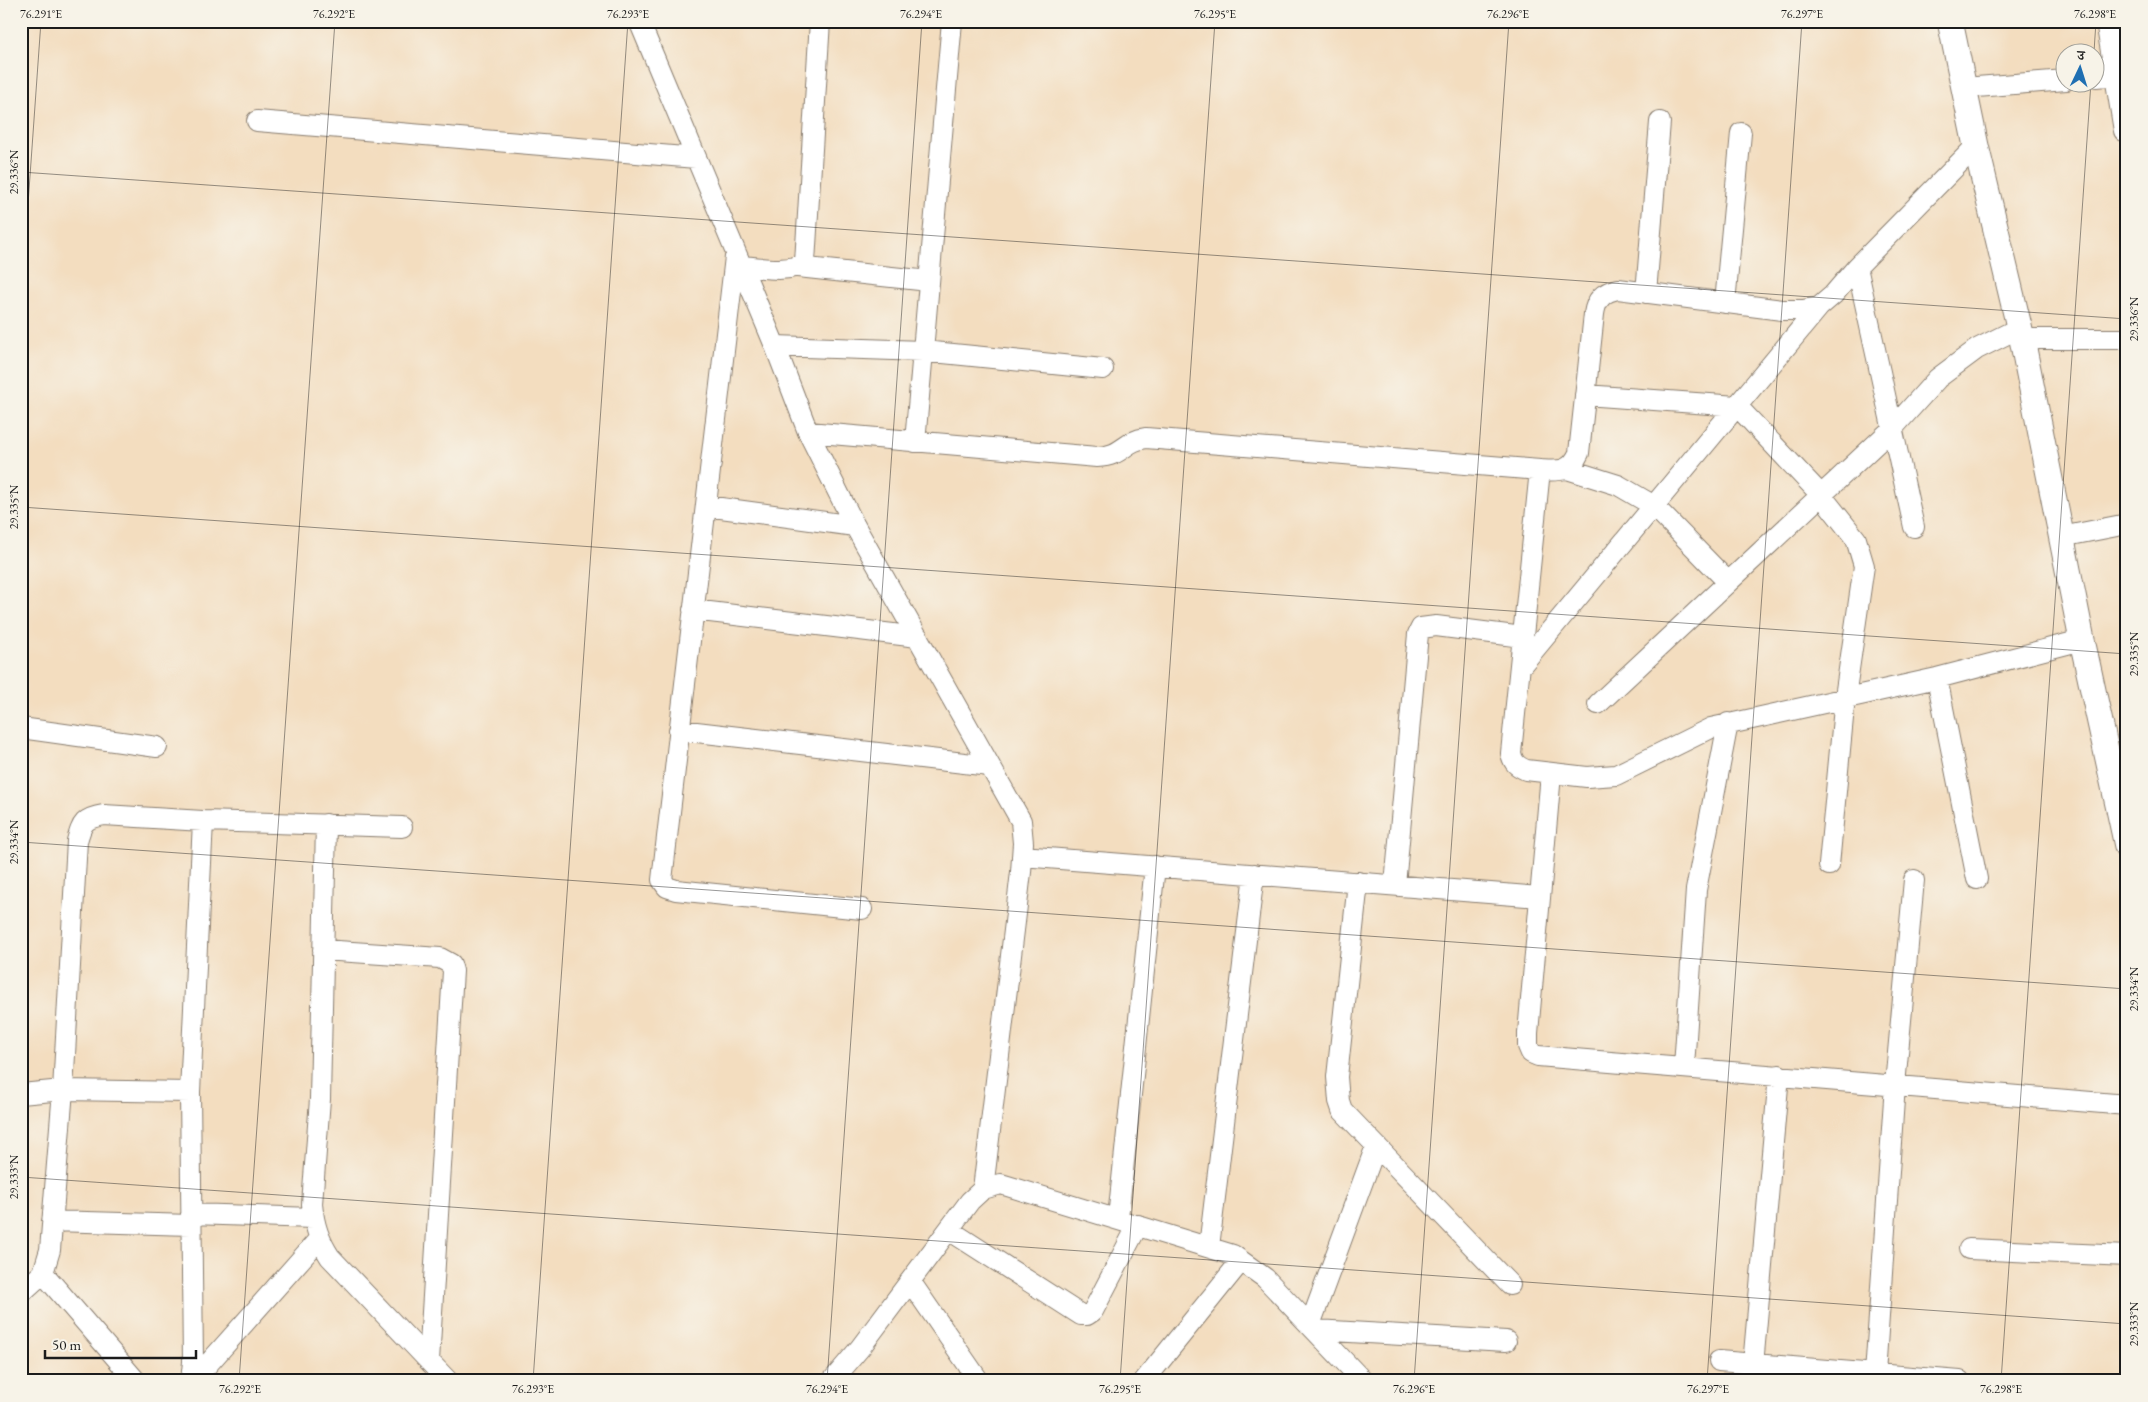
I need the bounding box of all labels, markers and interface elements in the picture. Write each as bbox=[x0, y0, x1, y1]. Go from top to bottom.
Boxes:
text: 76.291°E bbox=[20, 6, 62, 22]
text: 76.292°E bbox=[313, 6, 355, 22]
text: 76.293°E bbox=[607, 6, 649, 22]
text: 76.294°E bbox=[900, 6, 942, 22]
text: 76.295°E bbox=[1194, 6, 1236, 22]
text: 76.296°E bbox=[1487, 6, 1529, 22]
text: 76.297°E bbox=[1781, 6, 1823, 22]
text: 76.298°E bbox=[2074, 6, 2116, 22]
north arrow bbox=[2056, 42, 2106, 92]
text: उ bbox=[2076, 46, 2086, 64]
text: 29.336°N bbox=[6, 149, 22, 194]
text: 29.336°N bbox=[2126, 296, 2142, 341]
text: 29.335°N bbox=[6, 484, 22, 529]
text: 29.335°N bbox=[2126, 631, 2142, 676]
text: 29.334°N bbox=[6, 819, 22, 864]
text: 29.334°N bbox=[2126, 966, 2142, 1011]
text: 29.333°N bbox=[6, 1154, 22, 1199]
text: 29.333°N bbox=[2126, 1301, 2142, 1346]
scale bar bbox=[45, 1327, 196, 1359]
text: 50 m bbox=[52, 1335, 81, 1354]
text: 76.292°E bbox=[219, 1381, 261, 1397]
text: 76.293°E bbox=[512, 1381, 554, 1397]
text: 76.294°E bbox=[806, 1381, 848, 1397]
text: 76.295°E bbox=[1099, 1381, 1141, 1397]
text: 76.296°E bbox=[1393, 1381, 1435, 1397]
text: 76.297°E bbox=[1687, 1381, 1729, 1397]
text: 76.298°E bbox=[1980, 1381, 2022, 1397]

